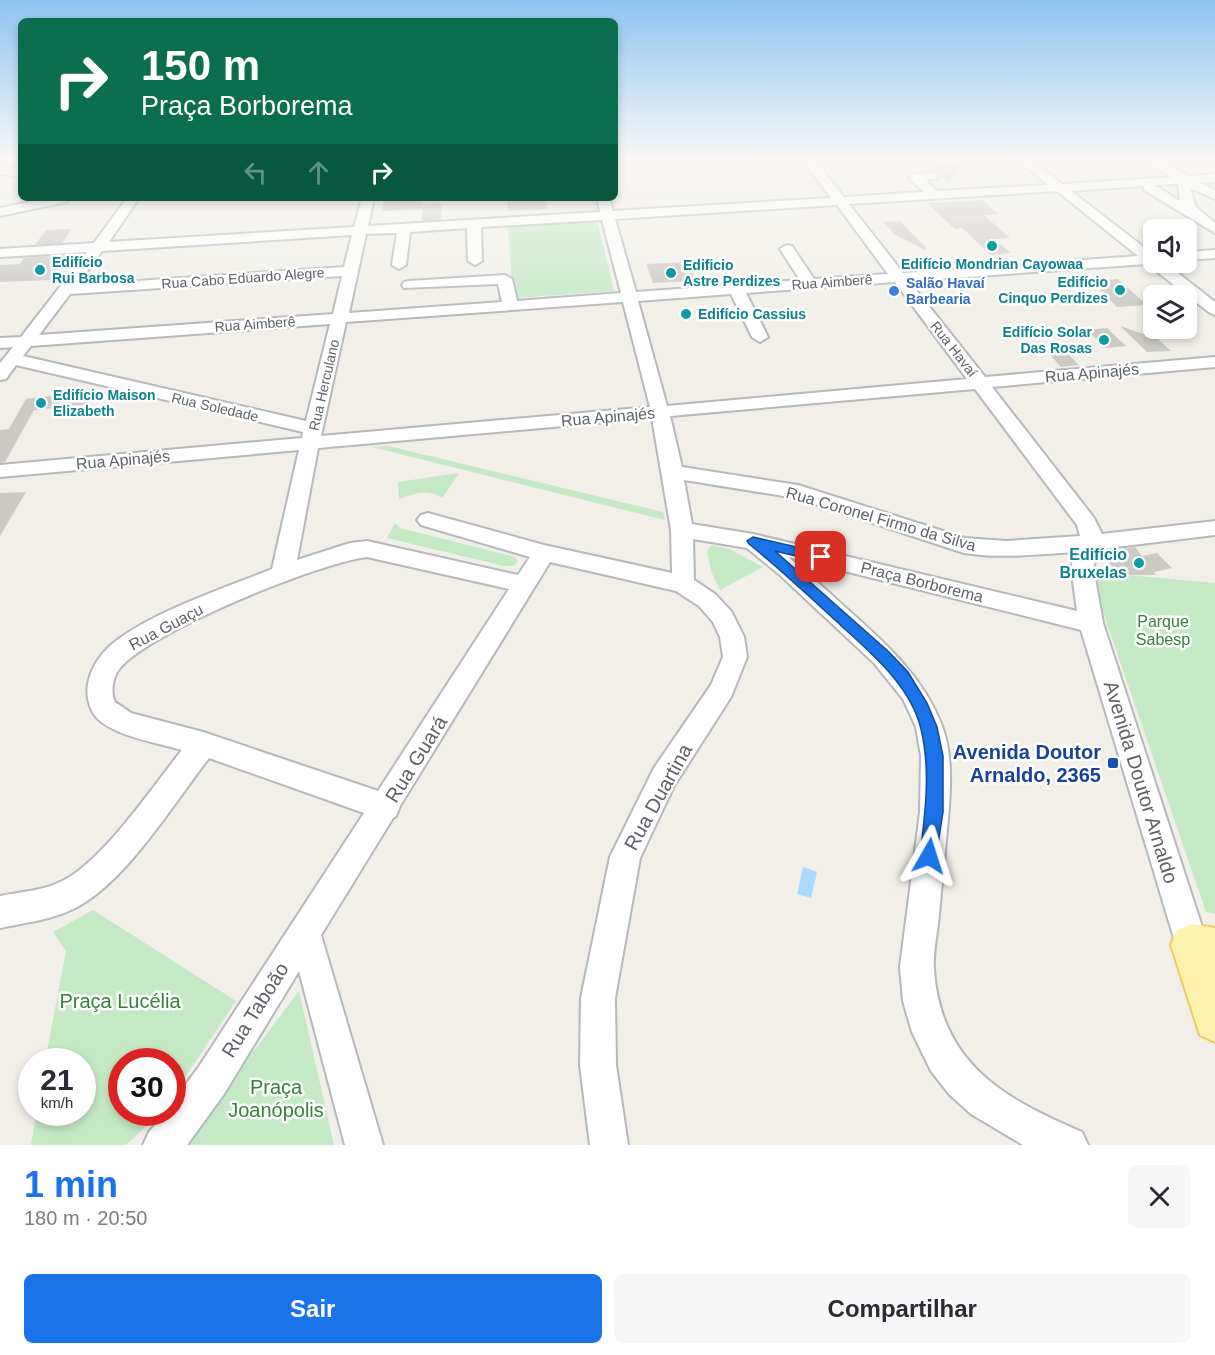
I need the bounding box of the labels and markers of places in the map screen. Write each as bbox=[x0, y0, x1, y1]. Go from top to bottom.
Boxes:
marker: Edifício Mondrian Cayowaa bbox=[985, 239, 999, 253]
place label: Edifício Rui Barbosa bbox=[52, 254, 135, 286]
place label: Edifício Mondrian Cayowaa bbox=[901, 256, 1083, 272]
place label: Edificio Astre Perdizes bbox=[683, 257, 780, 289]
marker: Edifício Rui Barbosa bbox=[33, 263, 47, 277]
marker: Edificio Astre Perdizes bbox=[664, 266, 678, 280]
place label: Edifício Cinquo Perdizes bbox=[998, 274, 1108, 306]
place label: Salão Havaí Barbearia bbox=[906, 275, 986, 307]
marker: Edifício Cinquo Perdizes bbox=[1113, 283, 1127, 297]
marker: Salão Havaí Barbearia bbox=[887, 284, 901, 298]
place label: Edifício Cassius bbox=[698, 306, 806, 322]
marker: Edifício Cassius bbox=[679, 307, 693, 321]
place label: Edifício Solar Das Rosas bbox=[1003, 324, 1093, 356]
marker: Edifício Solar Das Rosas bbox=[1097, 333, 1111, 347]
place label: Edifício Maison Elizabeth bbox=[53, 387, 156, 419]
marker: Edifício Maison Elizabeth bbox=[34, 396, 48, 410]
pin bbox=[795, 531, 846, 582]
place label: Edifício Bruxelas bbox=[1059, 546, 1127, 581]
marker: Edifício Bruxelas bbox=[1132, 556, 1146, 570]
place label: Avenida Doutor Arnaldo, 2365 bbox=[953, 741, 1101, 786]
marker: Avenida Doutor Arnaldo, 2365 bbox=[1106, 756, 1120, 770]

